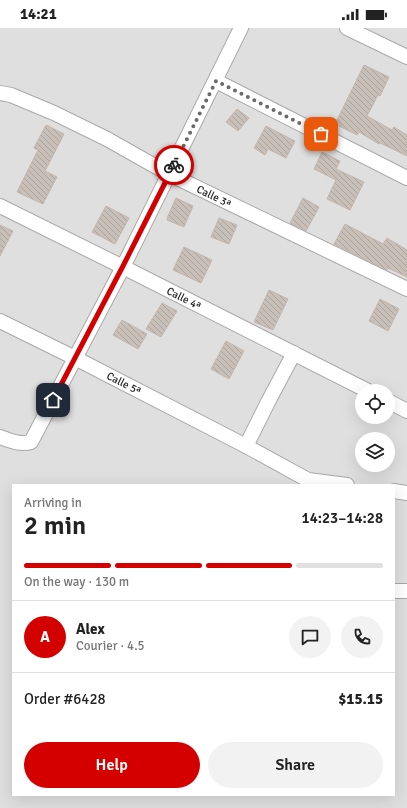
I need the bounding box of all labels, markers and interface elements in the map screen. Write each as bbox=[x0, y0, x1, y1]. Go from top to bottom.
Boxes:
text: 14:21 bbox=[20, 5, 57, 23]
pin bbox=[304, 117, 338, 151]
icon: bag bbox=[310, 123, 332, 145]
courier bbox=[154, 145, 194, 185]
icon: bike bbox=[163, 154, 185, 176]
street label: Calle 3ª bbox=[194, 183, 234, 211]
street label: Calle 4ª bbox=[164, 284, 203, 313]
street label: Calle 5ª bbox=[104, 369, 143, 398]
pin bbox=[36, 383, 70, 417]
map controls bbox=[355, 384, 395, 472]
button: locate bbox=[355, 384, 395, 424]
icon: home bbox=[42, 389, 64, 411]
button: layers bbox=[355, 432, 395, 472]
text: Arriving in bbox=[24, 495, 82, 511]
text: 14:23–14:28 bbox=[302, 509, 383, 527]
text: 2 min bbox=[24, 510, 86, 542]
text: On the way · 130 m bbox=[24, 574, 129, 590]
button: chat bbox=[289, 616, 331, 658]
button: phone bbox=[341, 616, 383, 658]
text: Alex bbox=[76, 620, 105, 638]
text: A bbox=[40, 628, 50, 646]
text: Courier · 4.5 bbox=[76, 638, 145, 654]
text: Order #6428 bbox=[24, 690, 106, 708]
text: $15.15 bbox=[338, 690, 383, 708]
button: Help bbox=[24, 742, 200, 788]
button: Share bbox=[208, 742, 383, 788]

